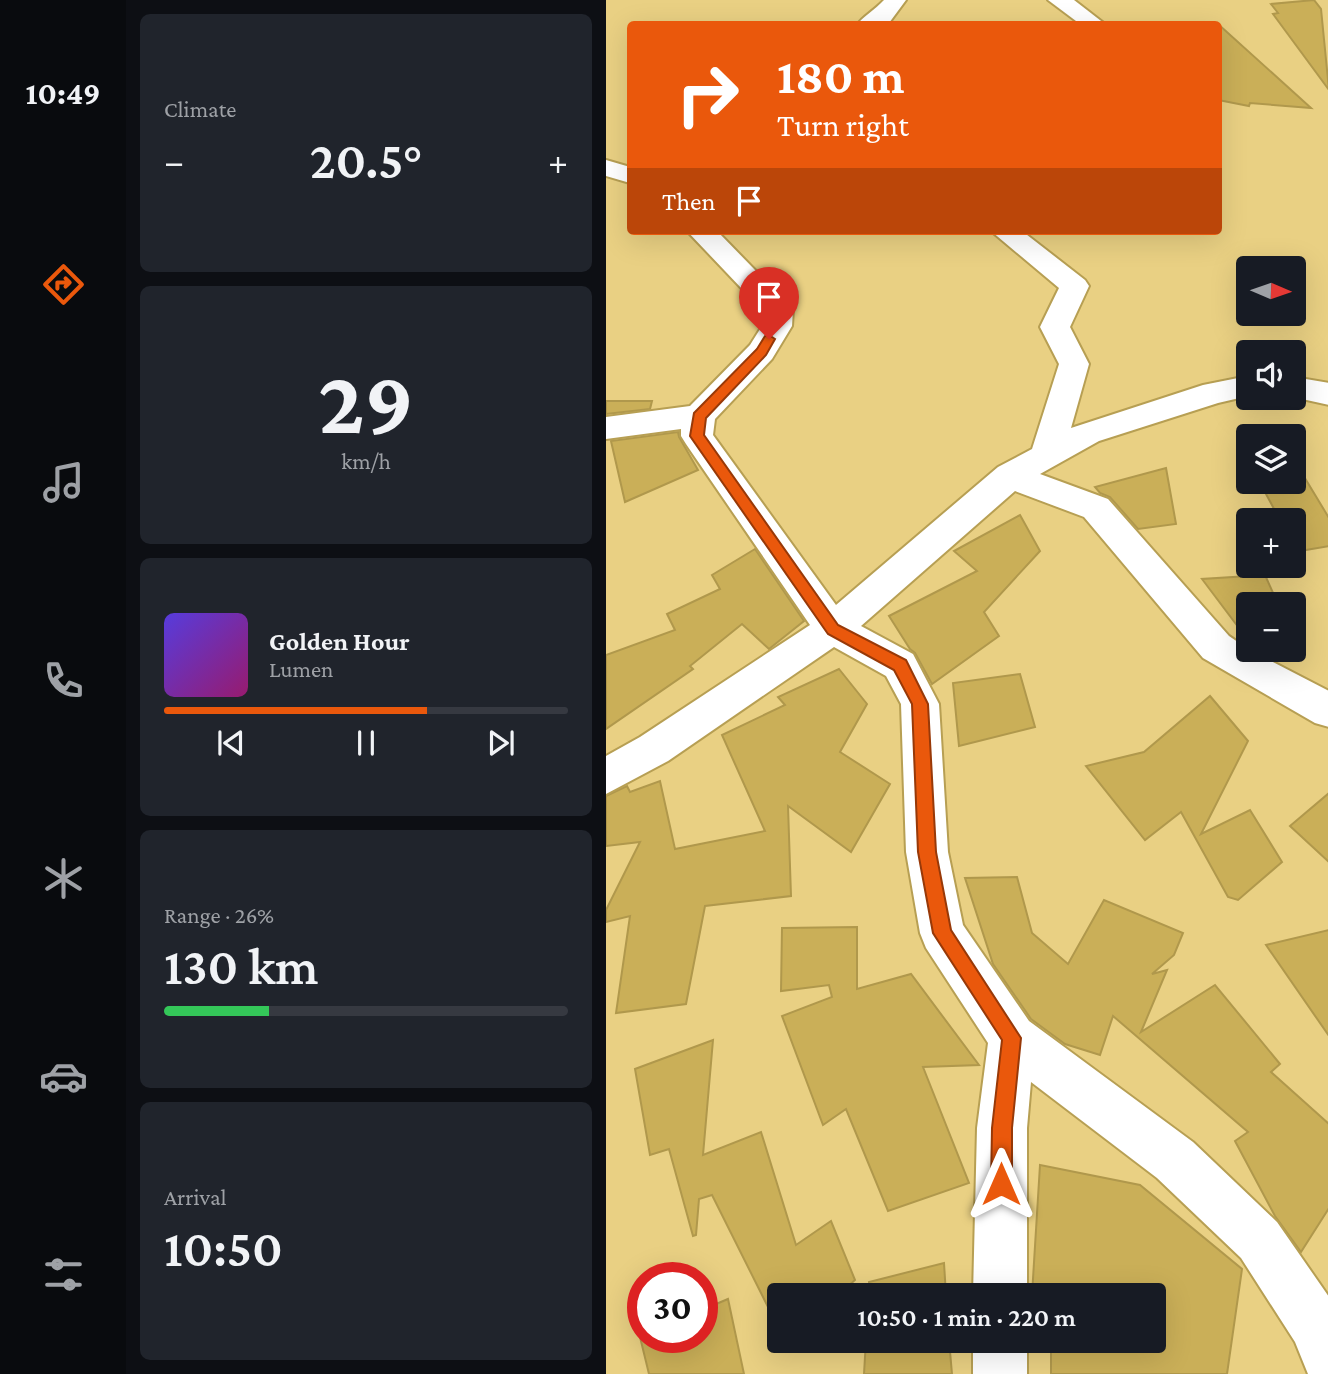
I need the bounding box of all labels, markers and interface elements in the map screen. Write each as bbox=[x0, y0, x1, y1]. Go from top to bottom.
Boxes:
icon: right bbox=[662, 49, 753, 140]
text: 180 m bbox=[777, 49, 905, 104]
text: 10:49 bbox=[26, 75, 100, 111]
text: Climate bbox=[164, 96, 236, 122]
text: Turn right bbox=[777, 107, 909, 143]
text: 20.5° bbox=[310, 131, 422, 189]
text: − bbox=[164, 140, 184, 182]
text: + bbox=[548, 140, 568, 182]
icon: arrive bbox=[730, 182, 768, 220]
text: Then bbox=[662, 187, 716, 216]
north arrow bbox=[1236, 256, 1306, 326]
map controls bbox=[1236, 256, 1306, 662]
icon: directions bbox=[39, 260, 88, 309]
pin bbox=[739, 267, 799, 339]
icon: arrive bbox=[750, 278, 788, 316]
button: sound bbox=[1236, 340, 1306, 410]
text: 29 bbox=[318, 351, 414, 453]
button: layers bbox=[1236, 424, 1306, 494]
text: km/h bbox=[341, 448, 391, 474]
icon: music bbox=[39, 458, 88, 507]
button: + bbox=[1236, 508, 1306, 578]
button: − bbox=[1236, 592, 1306, 662]
text: Golden Hour bbox=[269, 627, 410, 656]
icon: phone bbox=[39, 656, 88, 705]
text: Lumen bbox=[269, 656, 333, 682]
icon: previous bbox=[212, 724, 250, 762]
icon: pause bbox=[347, 724, 385, 762]
icon: next bbox=[482, 724, 520, 762]
icon: climate bbox=[39, 854, 88, 903]
text: Range · 26% bbox=[164, 902, 274, 928]
text: 130 km bbox=[164, 937, 319, 995]
icon: car bbox=[39, 1052, 88, 1101]
position arrow bbox=[964, 1147, 1038, 1221]
text: Arrival bbox=[164, 1184, 227, 1210]
text: 10:50 bbox=[164, 1219, 283, 1277]
icon: filters bbox=[39, 1250, 88, 1299]
speed limit sign: 30 bbox=[627, 1262, 718, 1353]
text: 10:50 · 1 min · 220 m bbox=[857, 1303, 1076, 1332]

